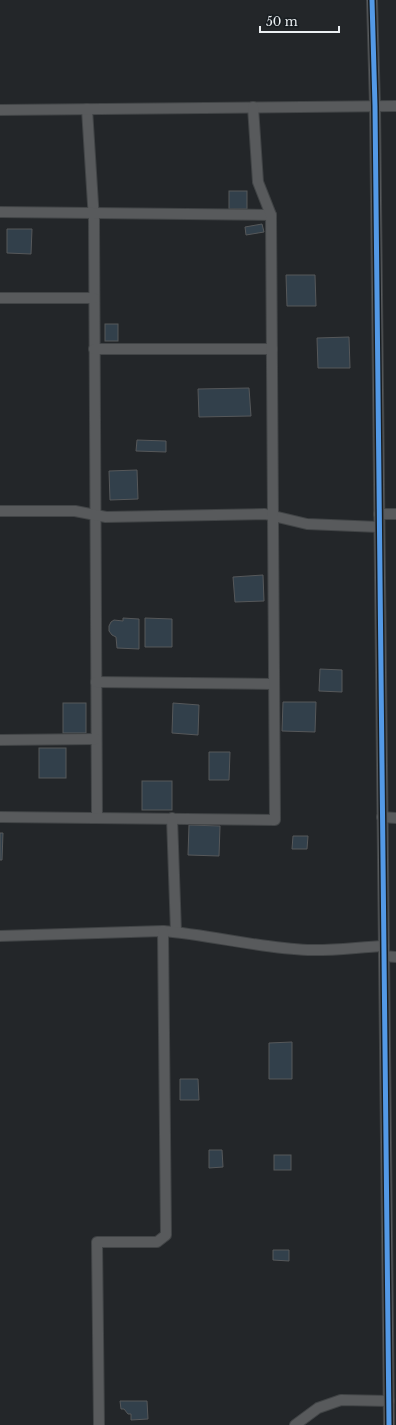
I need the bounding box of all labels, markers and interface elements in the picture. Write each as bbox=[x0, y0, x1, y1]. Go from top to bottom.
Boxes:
scale bar bbox=[260, 8, 339, 34]
text: 50 m bbox=[266, 14, 298, 29]

